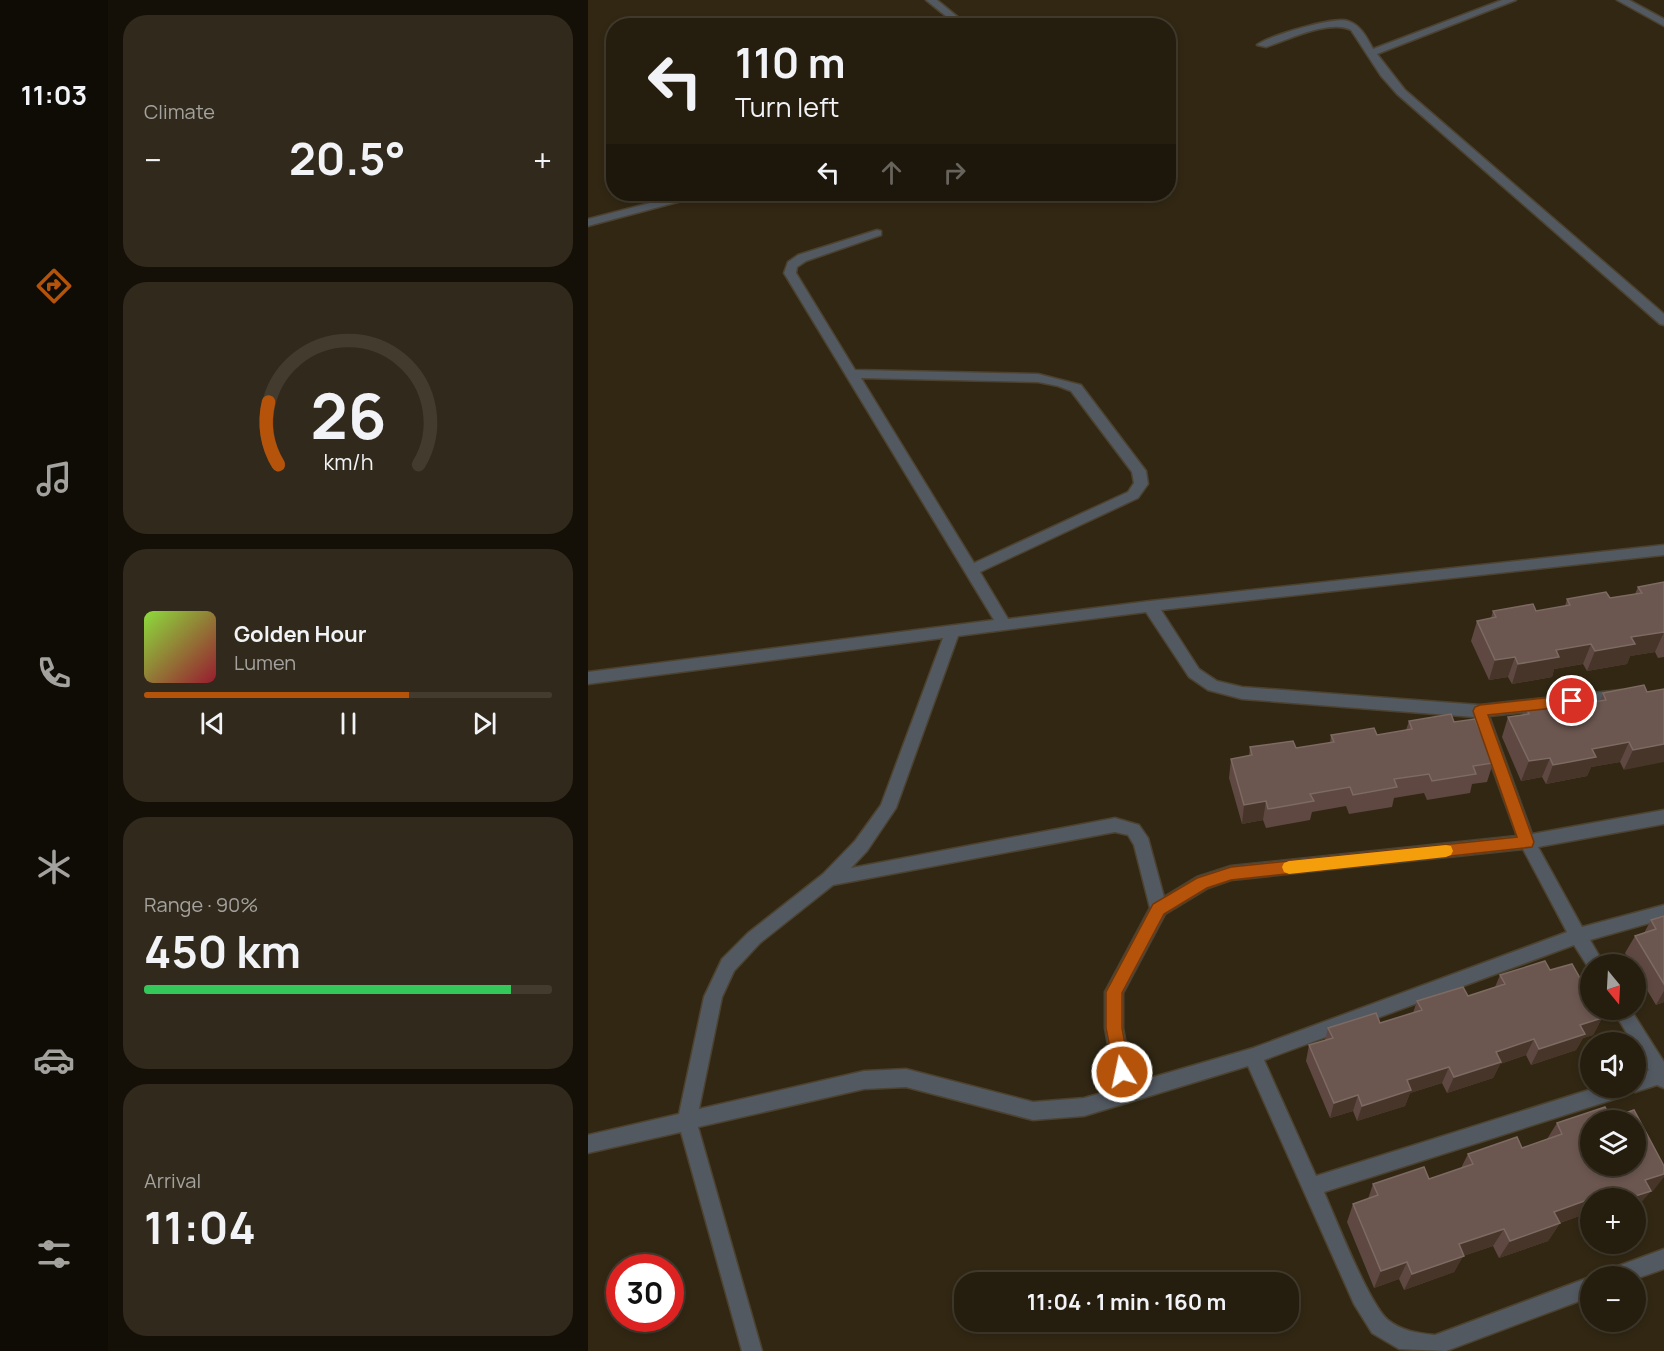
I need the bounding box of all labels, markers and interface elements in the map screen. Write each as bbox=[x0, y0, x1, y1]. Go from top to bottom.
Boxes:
text: 110 m bbox=[735, 33, 846, 91]
icon: left bbox=[636, 42, 714, 120]
text: 11:03 bbox=[21, 76, 87, 113]
text: Turn left bbox=[735, 88, 839, 125]
text: Climate bbox=[144, 98, 215, 125]
text: 20.5° bbox=[289, 127, 406, 189]
text: − bbox=[144, 137, 162, 182]
text: + bbox=[533, 137, 552, 182]
icon: left bbox=[812, 156, 845, 189]
icon: ahead bbox=[875, 156, 908, 189]
icon: right bbox=[938, 156, 971, 189]
icon: directions bbox=[33, 265, 75, 307]
text: 26 bbox=[310, 372, 386, 458]
text: km/h bbox=[323, 448, 373, 477]
icon: music bbox=[33, 458, 75, 500]
text: Golden Hour bbox=[234, 619, 367, 649]
text: Lumen bbox=[234, 649, 296, 676]
icon: phone bbox=[33, 652, 75, 694]
pin bbox=[1546, 675, 1597, 726]
icon: arrive bbox=[1555, 684, 1588, 717]
icon: previous bbox=[196, 707, 229, 740]
icon: pause bbox=[332, 707, 365, 740]
icon: next bbox=[468, 707, 501, 740]
icon: climate bbox=[33, 846, 75, 888]
text: Range · 90% bbox=[144, 891, 258, 918]
text: 450 km bbox=[144, 920, 301, 982]
north arrow bbox=[1580, 954, 1646, 1020]
map controls bbox=[1580, 954, 1646, 1332]
button: sound bbox=[1580, 1032, 1646, 1098]
icon: car bbox=[33, 1039, 75, 1081]
position arrow bbox=[1090, 1040, 1154, 1104]
button: layers bbox=[1580, 1110, 1646, 1176]
text: Arrival bbox=[144, 1167, 201, 1194]
button: + bbox=[1580, 1188, 1646, 1254]
text: 11:04 bbox=[144, 1196, 256, 1258]
icon: filters bbox=[33, 1233, 75, 1275]
speed limit sign: 30 bbox=[606, 1254, 684, 1332]
button: − bbox=[1580, 1266, 1646, 1332]
text: 11:04 · 1 min · 160 m bbox=[1027, 1287, 1226, 1317]

